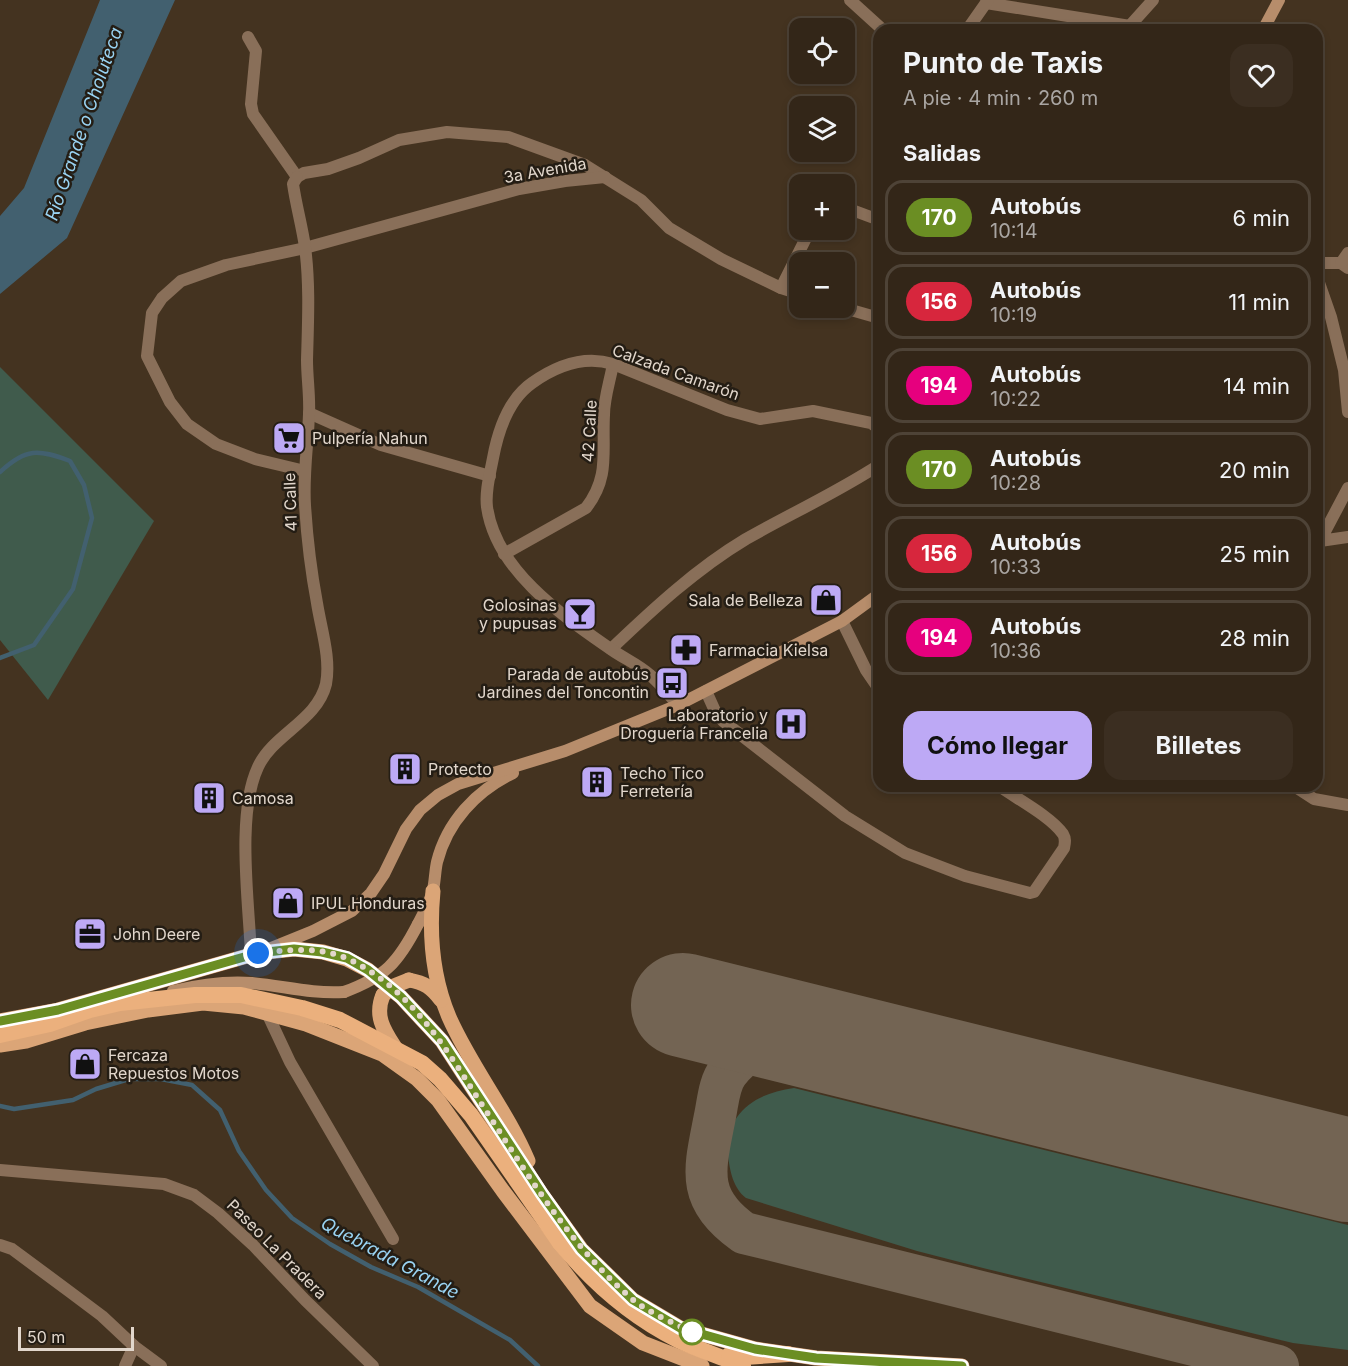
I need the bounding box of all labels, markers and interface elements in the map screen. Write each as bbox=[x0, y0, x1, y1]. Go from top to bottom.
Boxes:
map controls bbox=[789, 18, 855, 318]
button: locate bbox=[789, 18, 855, 84]
water label: Río Grande o Choluteca bbox=[41, 25, 126, 223]
button: heart bbox=[1230, 44, 1293, 107]
text: Punto de Taxis bbox=[903, 46, 1103, 80]
text: A pie · 4 min · 260 m bbox=[903, 86, 1098, 110]
button: layers bbox=[789, 96, 855, 162]
text: Salidas bbox=[903, 140, 981, 166]
street label: 3a Avenida bbox=[502, 153, 588, 187]
button: + bbox=[789, 174, 855, 240]
text: Autobús bbox=[990, 193, 1081, 219]
text: 170 bbox=[921, 205, 957, 230]
text: 6 min bbox=[1233, 205, 1290, 231]
text: 10:14 bbox=[990, 219, 1038, 243]
button: − bbox=[789, 252, 855, 318]
text: Autobús bbox=[990, 277, 1081, 303]
text: 156 bbox=[921, 289, 957, 314]
text: 11 min bbox=[1228, 289, 1290, 315]
text: 10:19 bbox=[990, 303, 1037, 327]
street label: Calzada Camarón bbox=[610, 340, 742, 404]
text: Autobús bbox=[990, 361, 1081, 387]
text: 194 bbox=[921, 373, 957, 398]
text: 14 min bbox=[1223, 373, 1290, 399]
text: 10:22 bbox=[990, 387, 1041, 411]
street label: 42 Calle bbox=[577, 399, 601, 463]
supermarket icon: Pulpería Nahun bbox=[271, 420, 307, 456]
place label: Pulpería Nahun bbox=[312, 428, 428, 448]
text: Autobús bbox=[990, 445, 1081, 471]
text: 170 bbox=[921, 457, 957, 482]
text: 20 min bbox=[1219, 457, 1290, 483]
text: 10:28 bbox=[990, 471, 1041, 495]
street label: 41 Calle bbox=[279, 472, 301, 532]
text: Autobús bbox=[990, 529, 1081, 555]
text: 156 bbox=[921, 541, 957, 566]
text: 25 min bbox=[1219, 541, 1290, 567]
text: 10:33 bbox=[990, 555, 1041, 579]
shop icon: Sala de Belleza bbox=[808, 582, 844, 618]
place label: Sala de Belleza bbox=[688, 590, 803, 610]
place label: Golosinas y pupusas bbox=[479, 595, 557, 633]
bar icon: Golosinas y pupusas bbox=[562, 596, 598, 632]
text: Autobús bbox=[990, 613, 1081, 639]
text: 194 bbox=[921, 625, 957, 650]
text: 28 min bbox=[1219, 625, 1290, 651]
pharmacy icon: Farmacia Kielsa bbox=[668, 632, 704, 668]
text: 10:36 bbox=[990, 639, 1041, 663]
place label: Farmacia Kielsa bbox=[709, 640, 828, 660]
place label: Parada de autobús Jardines del Toncontin bbox=[477, 664, 649, 702]
bus stop icon: Parada de autobús Jardines del Toncontin bbox=[654, 665, 690, 701]
place label: Laboratorio y Droguería Francelia bbox=[620, 705, 768, 743]
hospital icon: Laboratorio y Droguería Francelia bbox=[773, 706, 809, 742]
button: Cómo llegar bbox=[903, 711, 1092, 780]
button: Billetes bbox=[1104, 711, 1293, 780]
building icon: Protecto bbox=[387, 751, 423, 787]
place label: Protecto bbox=[428, 759, 492, 779]
place label: Techo Tico Ferretería bbox=[620, 763, 704, 801]
building icon: Techo Tico Ferretería bbox=[579, 764, 615, 800]
building icon: Camosa bbox=[191, 780, 227, 816]
place label: Camosa bbox=[232, 788, 294, 808]
shop icon: IPUL Honduras bbox=[270, 885, 306, 921]
place label: IPUL Honduras bbox=[311, 893, 425, 913]
office icon: John Deere bbox=[72, 916, 108, 952]
place label: John Deere bbox=[113, 924, 200, 944]
your location bbox=[243, 938, 273, 968]
place label: Fercaza Repuestos Motos bbox=[108, 1045, 239, 1083]
shop icon: Fercaza Repuestos Motos bbox=[67, 1046, 103, 1082]
street label: Paseo La Pradera bbox=[223, 1195, 331, 1303]
water label: Quebrada Grande bbox=[318, 1212, 463, 1303]
unlabelled marker bbox=[679, 1319, 705, 1345]
scale bar bbox=[18, 1324, 134, 1352]
text: 50 m bbox=[27, 1327, 65, 1347]

